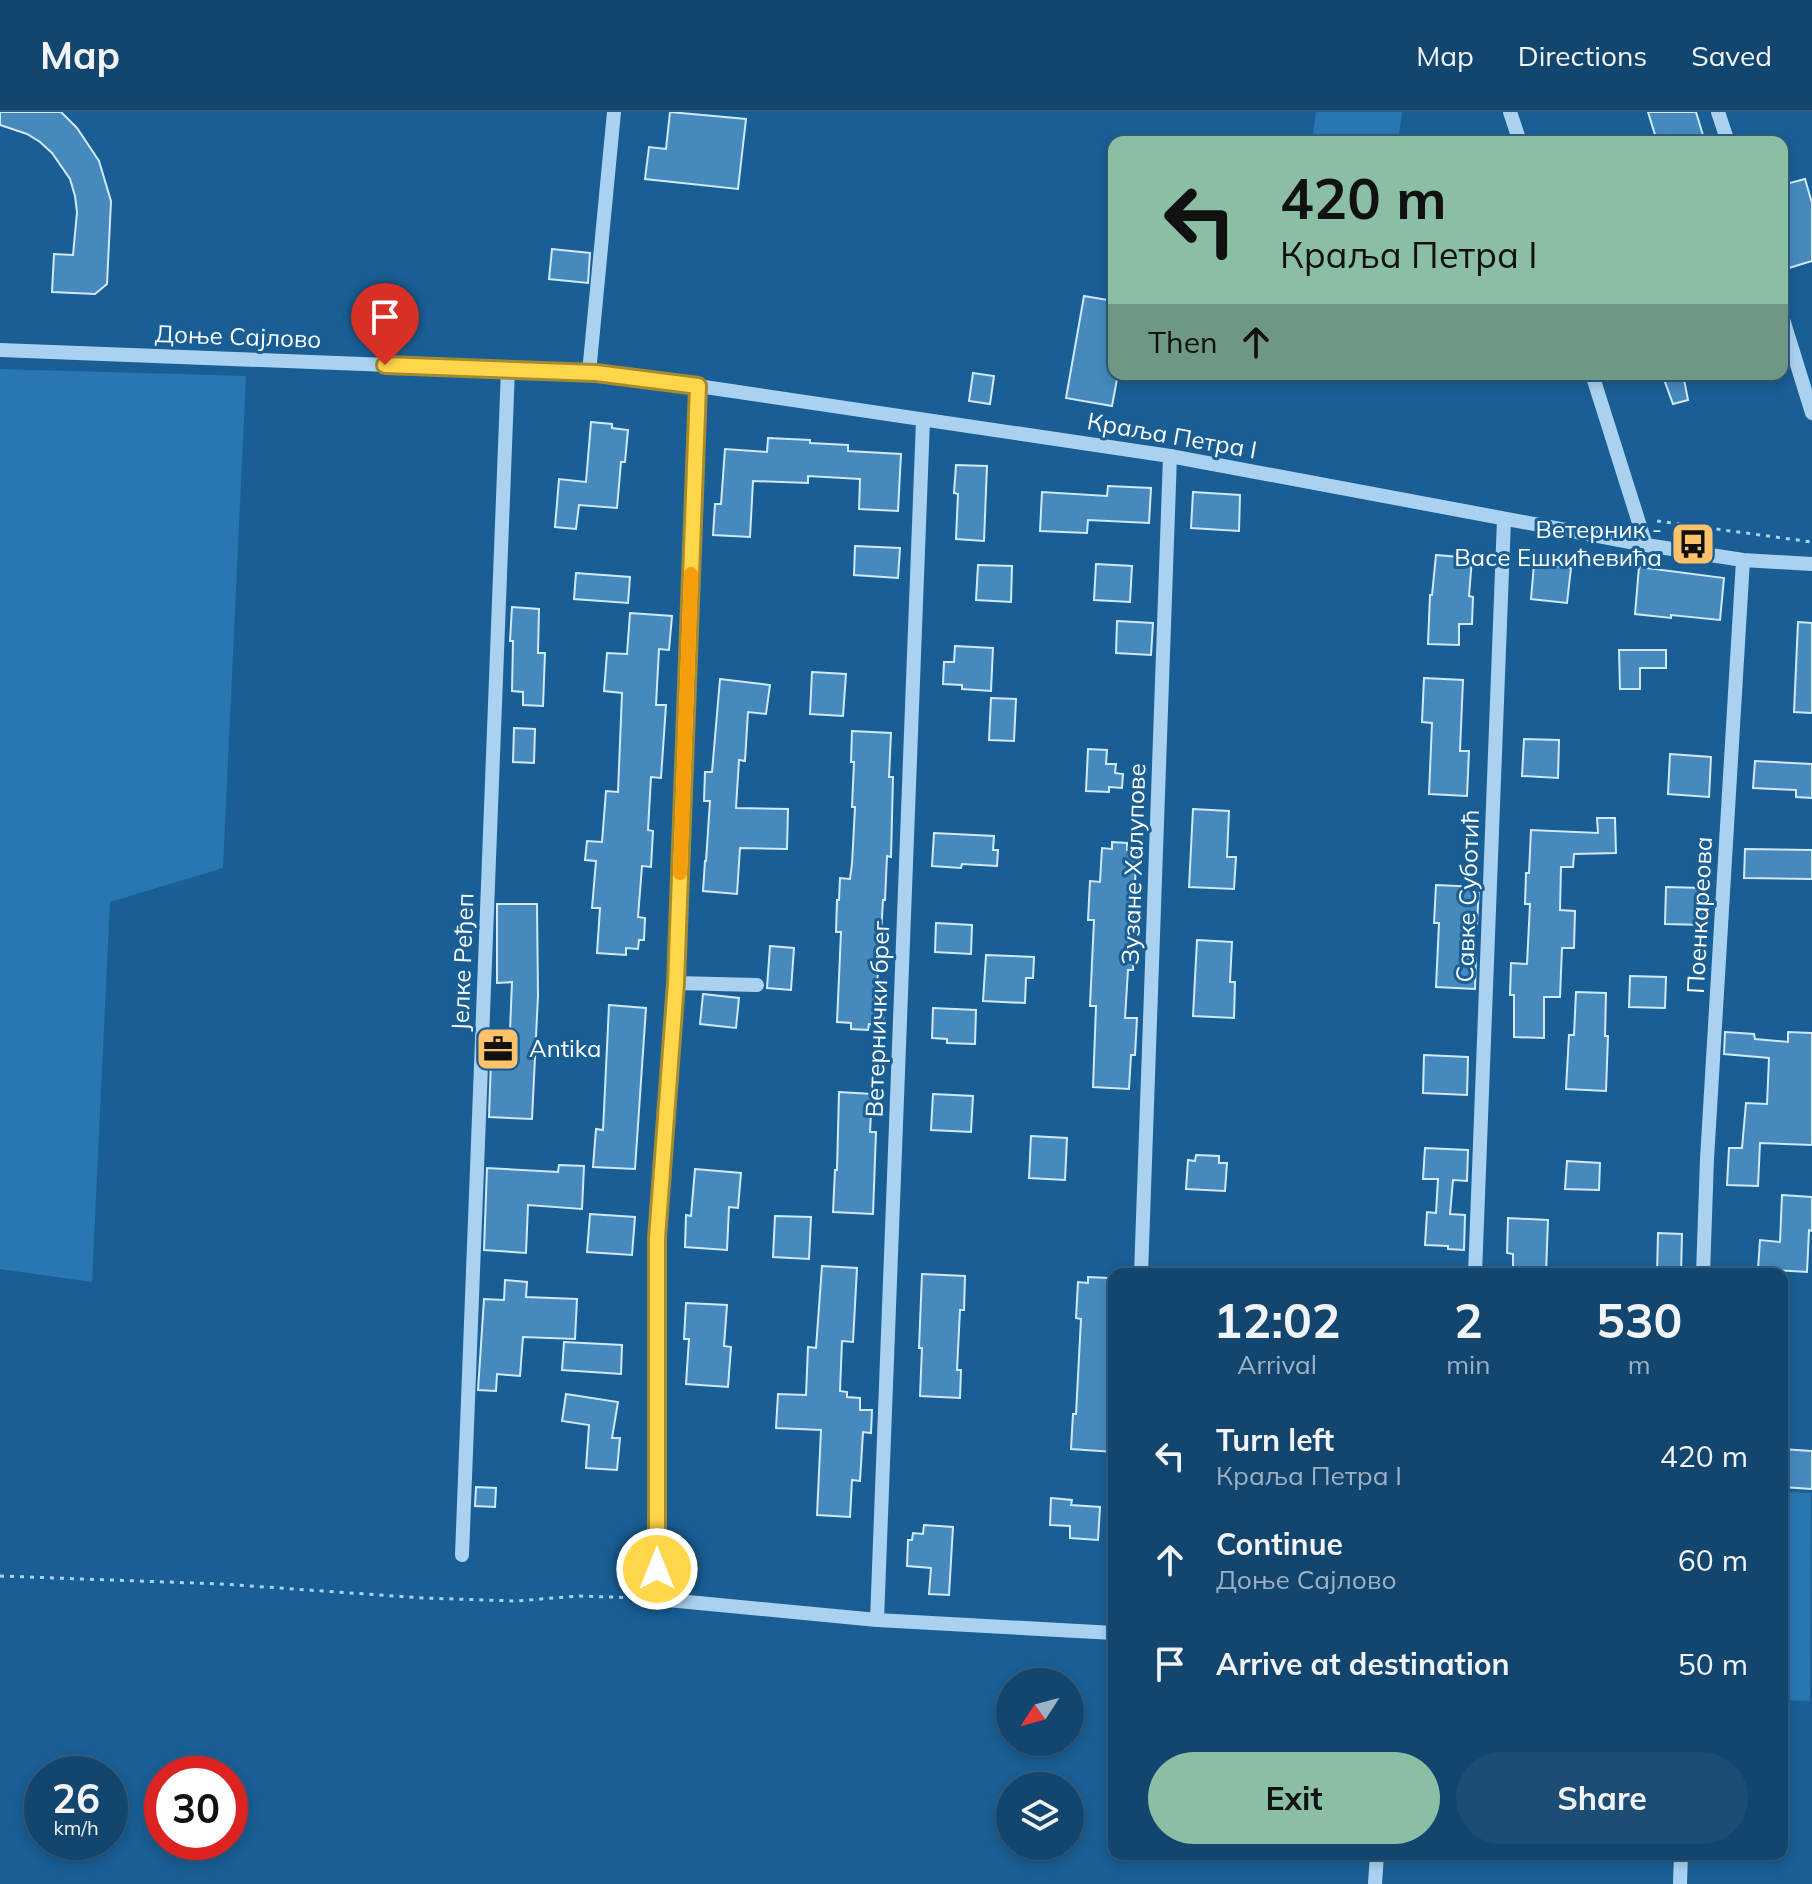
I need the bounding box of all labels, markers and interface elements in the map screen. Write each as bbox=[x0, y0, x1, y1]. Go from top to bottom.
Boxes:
text: Map bbox=[40, 31, 120, 79]
text: Map bbox=[1416, 38, 1474, 73]
text: Directions bbox=[1518, 38, 1647, 73]
text: Saved bbox=[1691, 38, 1772, 73]
text: 420 m bbox=[1280, 163, 1447, 233]
icon: left bbox=[1148, 168, 1252, 272]
text: Краља Петра I bbox=[1280, 232, 1538, 277]
pin bbox=[351, 283, 419, 365]
icon: arrive bbox=[363, 295, 407, 339]
street label: Доње Сајлово bbox=[154, 318, 322, 354]
icon: ahead bbox=[1234, 320, 1278, 364]
text: Then bbox=[1148, 323, 1218, 361]
street label: Краља Петра I bbox=[1085, 405, 1259, 465]
place label: Ветерник - Васе Ешкићевића bbox=[1454, 514, 1662, 572]
bus stop icon: Ветерник - Васе Ешкићевића bbox=[1669, 520, 1717, 568]
street label: Зузане Халупове bbox=[1114, 763, 1152, 965]
street label: Савке Суботић bbox=[1449, 809, 1485, 983]
street label: Поенкареова bbox=[1680, 836, 1718, 994]
street label: Јелке Ређеп bbox=[445, 892, 479, 1031]
street label: Ветернички брег bbox=[859, 920, 895, 1118]
office icon: Antika bbox=[474, 1025, 522, 1073]
place label: Antika bbox=[529, 1033, 601, 1063]
text: 12:02 bbox=[1214, 1290, 1341, 1350]
text: 2 bbox=[1454, 1290, 1483, 1350]
text: 530 bbox=[1596, 1290, 1682, 1350]
text: Arrival bbox=[1237, 1348, 1317, 1381]
text: min bbox=[1446, 1348, 1490, 1381]
text: m bbox=[1628, 1348, 1651, 1381]
text: Turn left bbox=[1216, 1421, 1334, 1459]
icon: left bbox=[1148, 1434, 1192, 1478]
text: 420 m bbox=[1660, 1437, 1748, 1475]
text: Краља Петра I bbox=[1216, 1459, 1402, 1492]
text: Continue bbox=[1216, 1525, 1343, 1563]
position arrow bbox=[615, 1527, 699, 1611]
icon: ahead bbox=[1148, 1538, 1192, 1582]
text: 60 m bbox=[1678, 1541, 1748, 1579]
text: Доње Сајлово bbox=[1216, 1563, 1397, 1596]
icon: arrive bbox=[1148, 1642, 1192, 1686]
text: Arrive at destination bbox=[1216, 1645, 1510, 1683]
text: 50 m bbox=[1678, 1645, 1748, 1683]
north arrow bbox=[996, 1668, 1084, 1756]
map controls bbox=[996, 1668, 1084, 1860]
button: Exit bbox=[1148, 1752, 1440, 1844]
button: Share bbox=[1456, 1752, 1748, 1844]
speed limit sign: 30 bbox=[144, 1756, 248, 1860]
button: layers bbox=[996, 1772, 1084, 1860]
text: 26 bbox=[52, 1773, 100, 1823]
text: km/h bbox=[53, 1815, 99, 1840]

